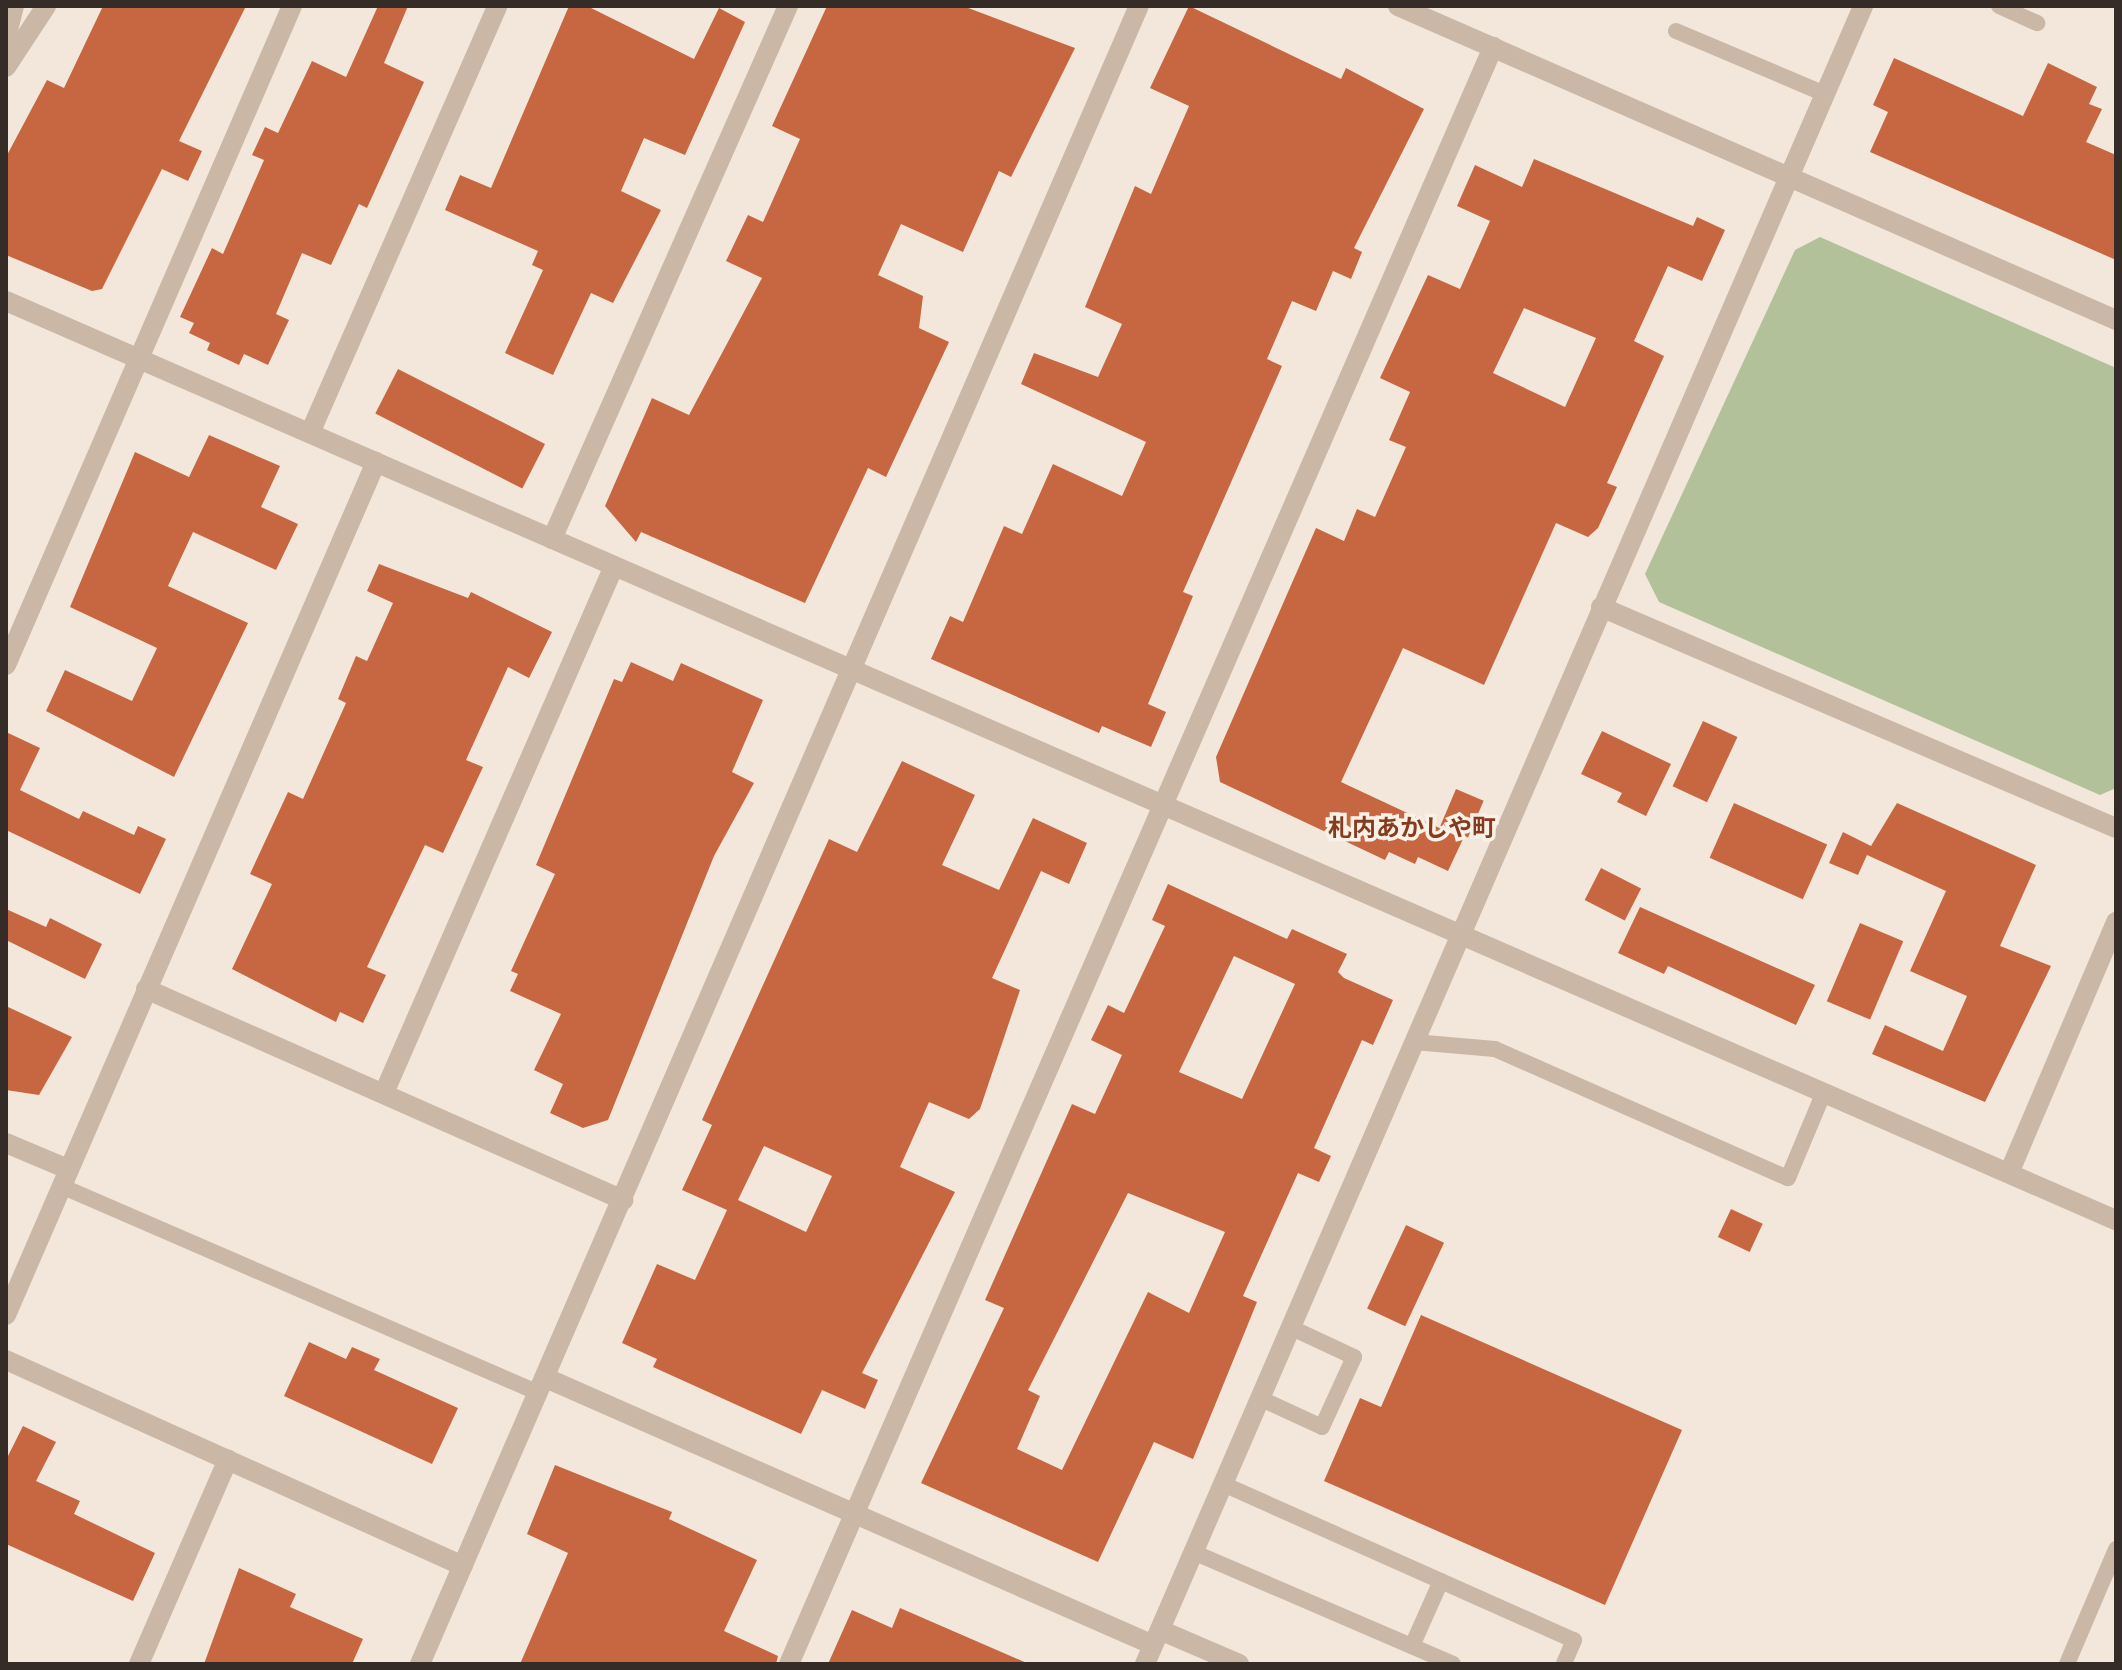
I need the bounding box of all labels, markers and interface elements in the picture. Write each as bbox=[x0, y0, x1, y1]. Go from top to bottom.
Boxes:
district label: 札内あかしや町 bbox=[1328, 815, 1496, 843]

